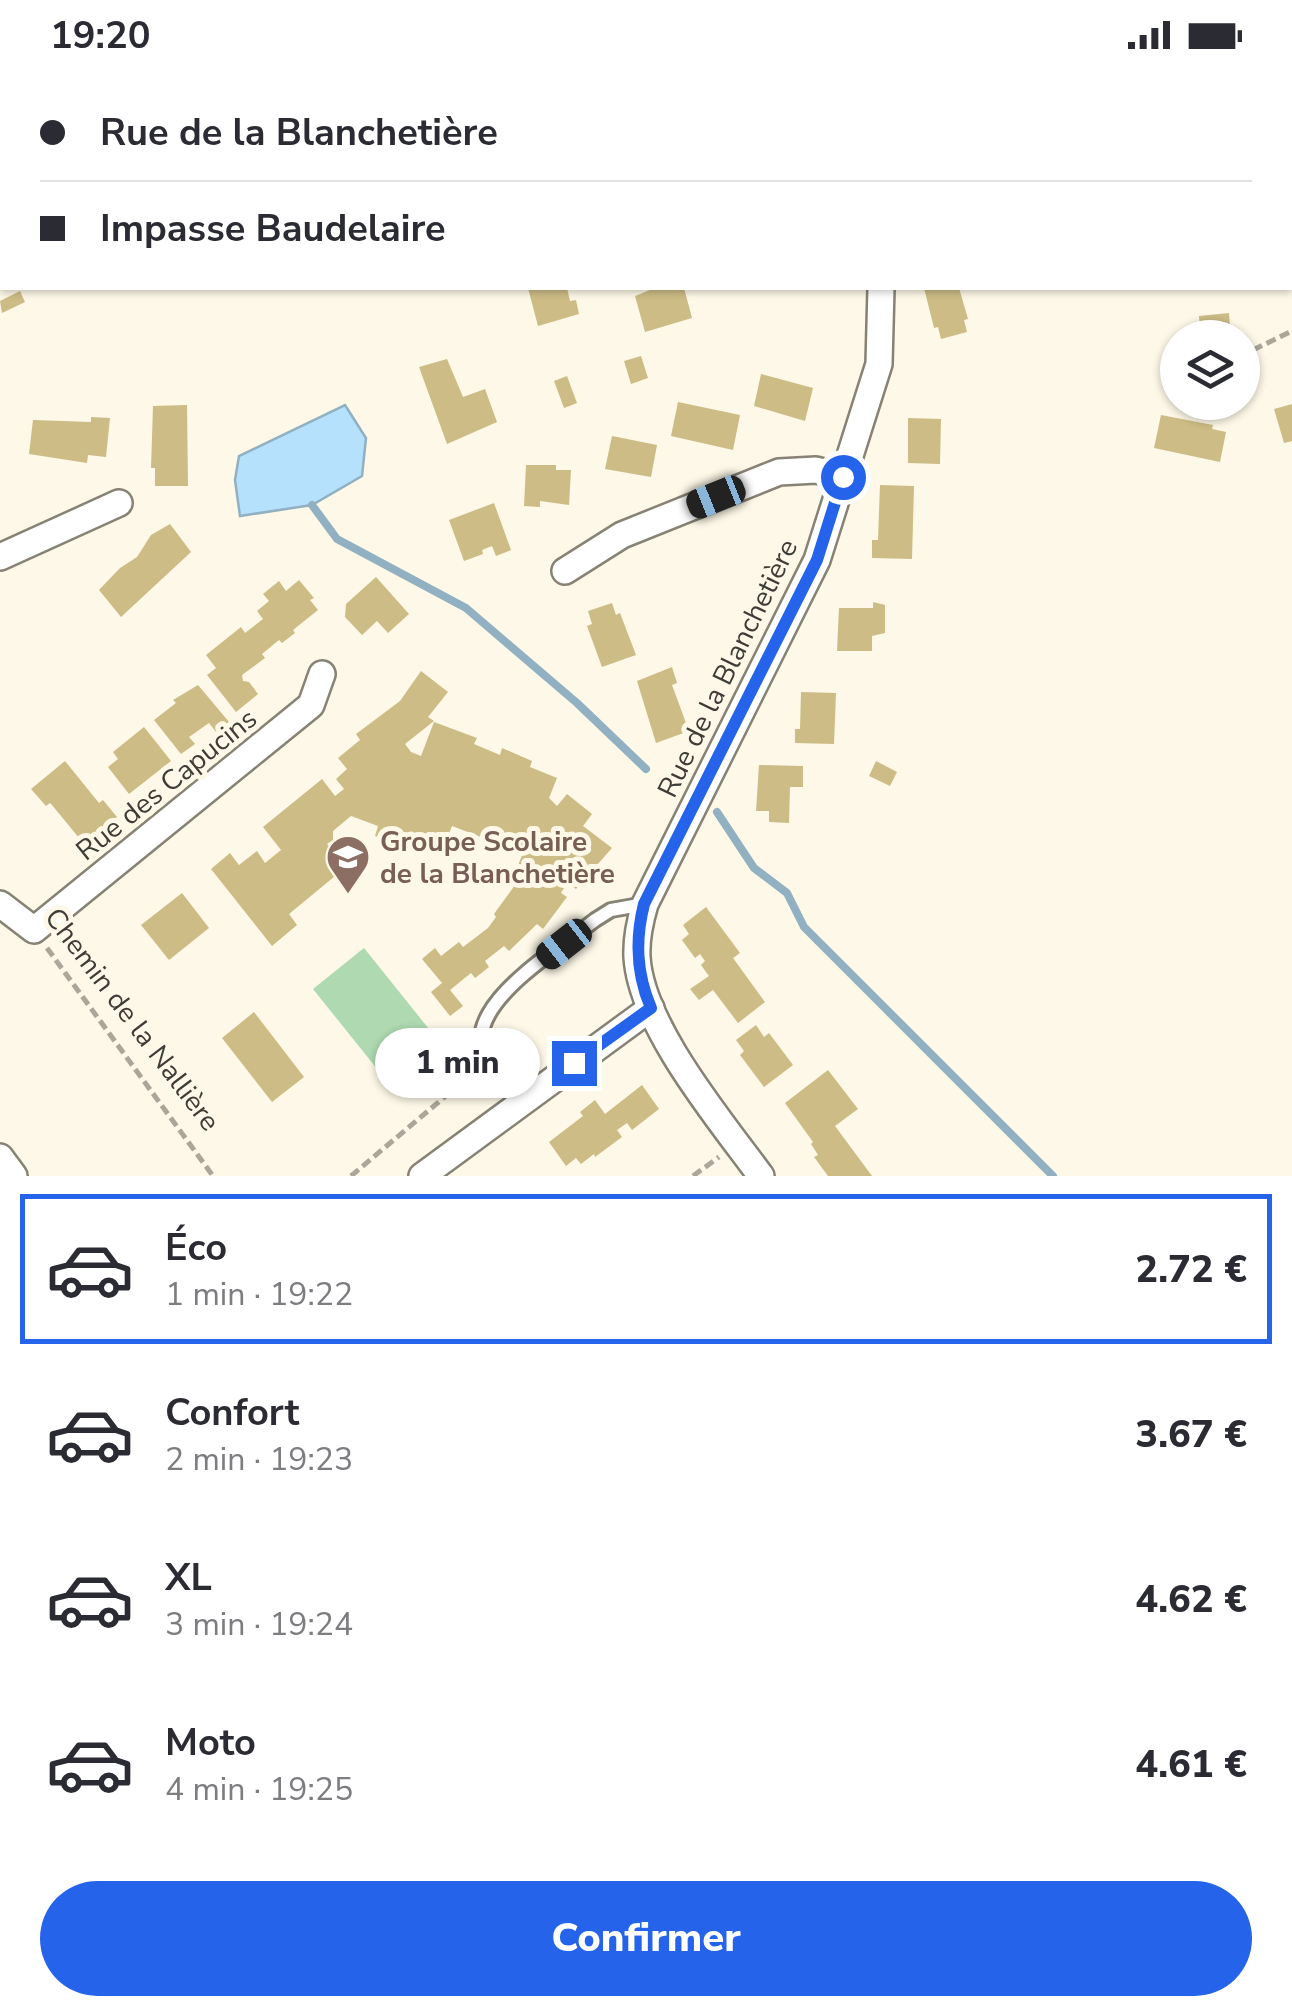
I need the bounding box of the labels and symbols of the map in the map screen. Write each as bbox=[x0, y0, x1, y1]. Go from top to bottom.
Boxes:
route start bbox=[821, 455, 866, 500]
car bbox=[683, 472, 749, 522]
street label: Rue de la Blanchetière bbox=[649, 533, 807, 804]
street label: Rue des Capucins bbox=[68, 700, 265, 870]
place label: Groupe Scolaire de la Blanchetière bbox=[380, 823, 615, 893]
school or university icon: Groupe Scolaire de la Blanchetière bbox=[325, 834, 371, 895]
street label: Chemin de la Nallière bbox=[36, 900, 229, 1139]
car bbox=[531, 914, 597, 974]
callout: 1 min bbox=[374, 1028, 539, 1098]
route end bbox=[552, 1041, 597, 1086]

